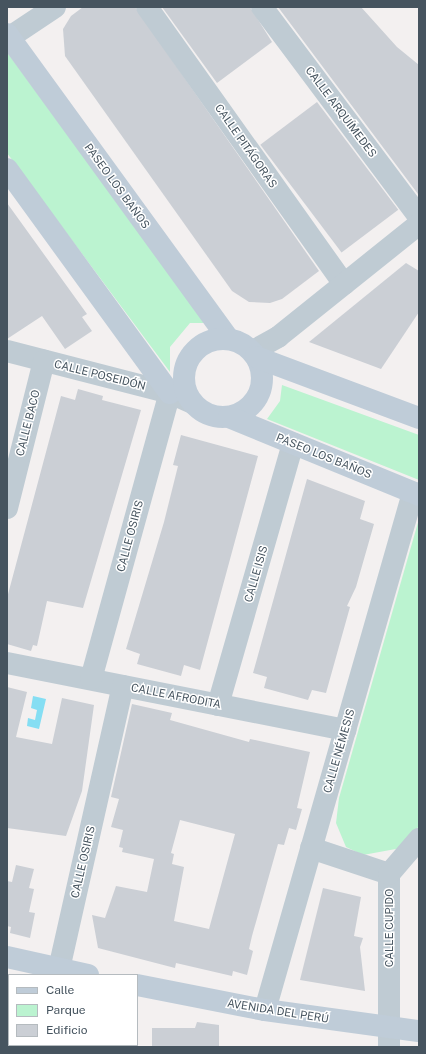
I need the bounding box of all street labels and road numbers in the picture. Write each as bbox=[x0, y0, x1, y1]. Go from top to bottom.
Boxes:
street label: CALLE ARQUÍMEDES bbox=[303, 64, 379, 160]
street label: CALLE PITÁGORAS bbox=[212, 102, 280, 190]
street label: PASEO LOS BAÑOS bbox=[82, 141, 152, 231]
street label: CALLE POSEIDÓN bbox=[53, 357, 147, 393]
street label: CALLE BACO bbox=[13, 388, 43, 458]
street label: PASEO LOS BAÑOS bbox=[274, 431, 374, 481]
street label: CALLE OSIRIS bbox=[114, 499, 146, 573]
street label: CALLE ISIS bbox=[242, 544, 270, 604]
street label: CALLE AFRODITA bbox=[130, 681, 222, 711]
street label: CALLE NÉMESIS bbox=[321, 707, 357, 795]
street label: CALLE OSIRIS bbox=[68, 825, 98, 899]
street label: CALLE CUPIDO bbox=[382, 889, 396, 967]
street label: AVENIDA DEL PERÚ bbox=[226, 996, 330, 1026]

